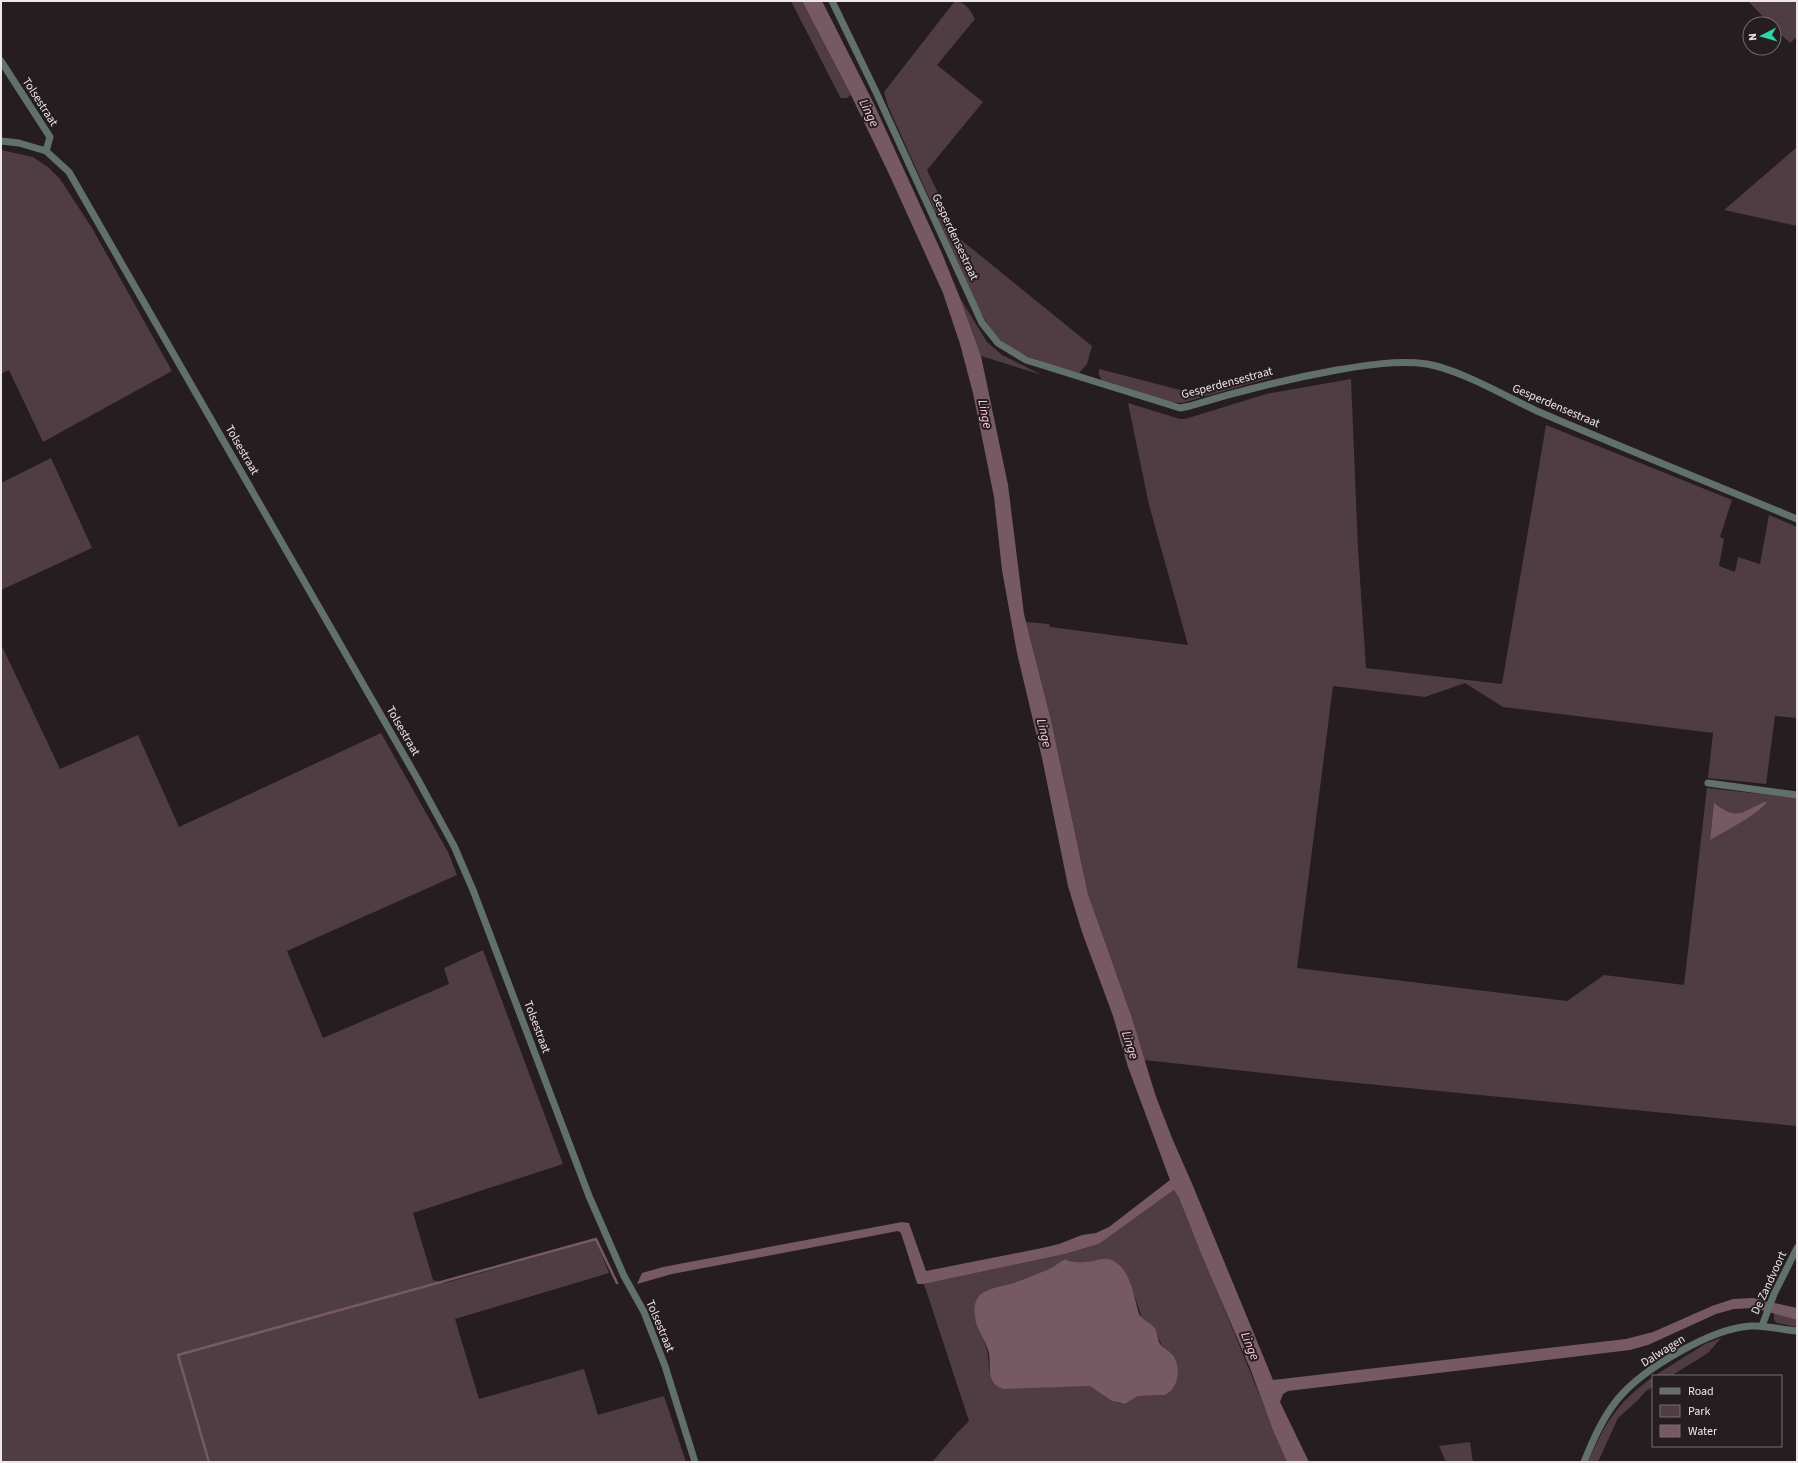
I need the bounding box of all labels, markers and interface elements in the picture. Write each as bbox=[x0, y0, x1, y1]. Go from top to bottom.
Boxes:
north arrow bbox=[1742, 16, 1782, 56]
text: N bbox=[1745, 33, 1760, 41]
street label: Tolsestraat bbox=[18, 74, 62, 130]
water label: Linge bbox=[855, 96, 883, 130]
street label: Gesperdensestraat bbox=[927, 191, 983, 283]
street label: Gesperdensestraat bbox=[1179, 363, 1275, 403]
street label: Gesperdensestraat bbox=[1509, 380, 1603, 432]
water label: Linge bbox=[973, 398, 997, 430]
street label: Tolsestraat bbox=[221, 422, 263, 478]
street label: Tolsestraat bbox=[382, 703, 424, 759]
water label: Linge bbox=[1032, 717, 1056, 749]
street label: Tolsestraat bbox=[519, 998, 555, 1056]
water label: Linge bbox=[1117, 1028, 1143, 1062]
street label: De Zandvoort bbox=[1747, 1249, 1791, 1317]
street label: Tolsestraat bbox=[641, 1297, 679, 1355]
water label: Linge bbox=[1236, 1329, 1264, 1363]
street label: Dalwagen bbox=[1638, 1331, 1688, 1371]
legend bbox=[1652, 1375, 1782, 1447]
text: Road bbox=[1688, 1383, 1714, 1400]
text: Park bbox=[1688, 1403, 1710, 1420]
text: Water bbox=[1688, 1423, 1718, 1440]

